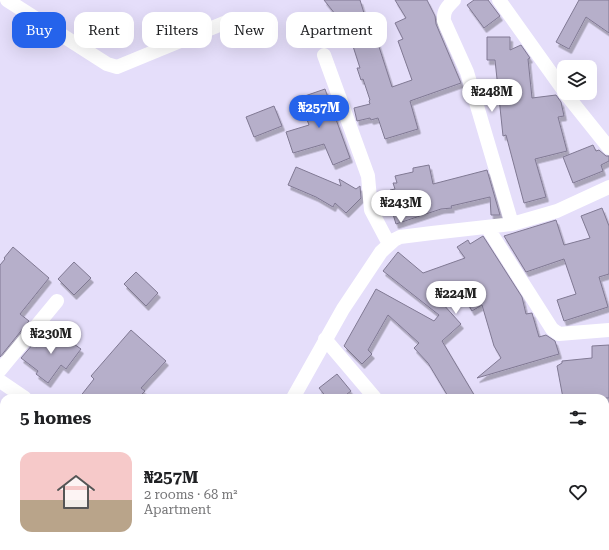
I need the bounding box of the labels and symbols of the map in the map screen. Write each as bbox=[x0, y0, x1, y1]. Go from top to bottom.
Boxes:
pin: ₦248M bbox=[464, 79, 520, 113]
pin: ₦257M bbox=[291, 95, 347, 129]
pin: ₦243M bbox=[373, 190, 429, 224]
pin: ₦224M bbox=[428, 281, 484, 315]
pin: ₦230M bbox=[23, 321, 79, 355]

